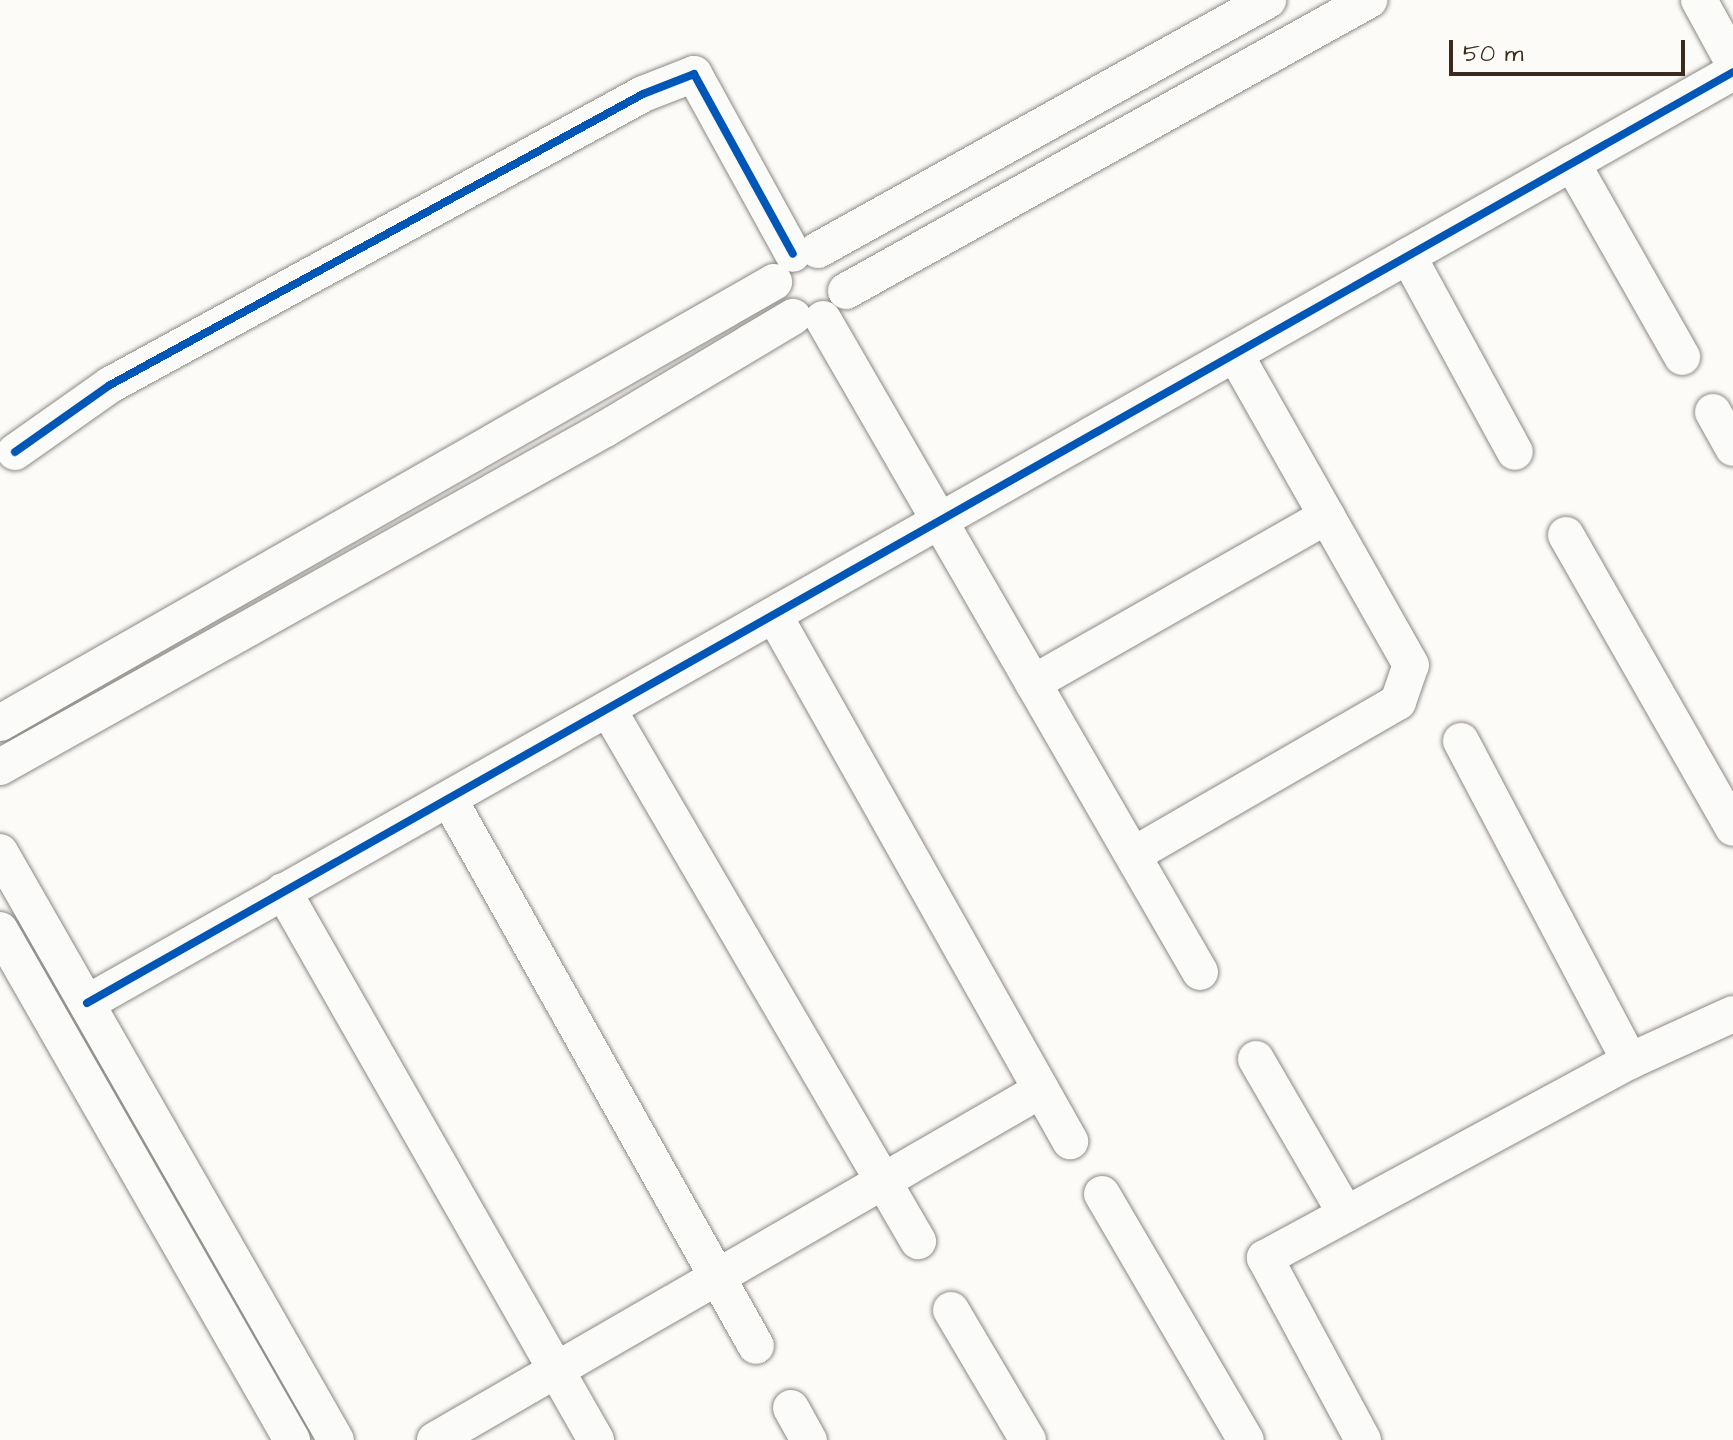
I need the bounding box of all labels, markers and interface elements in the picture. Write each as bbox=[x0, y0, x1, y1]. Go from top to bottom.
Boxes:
scale bar bbox=[1453, 24, 1689, 74]
text: 50 m bbox=[1463, 37, 1523, 71]

